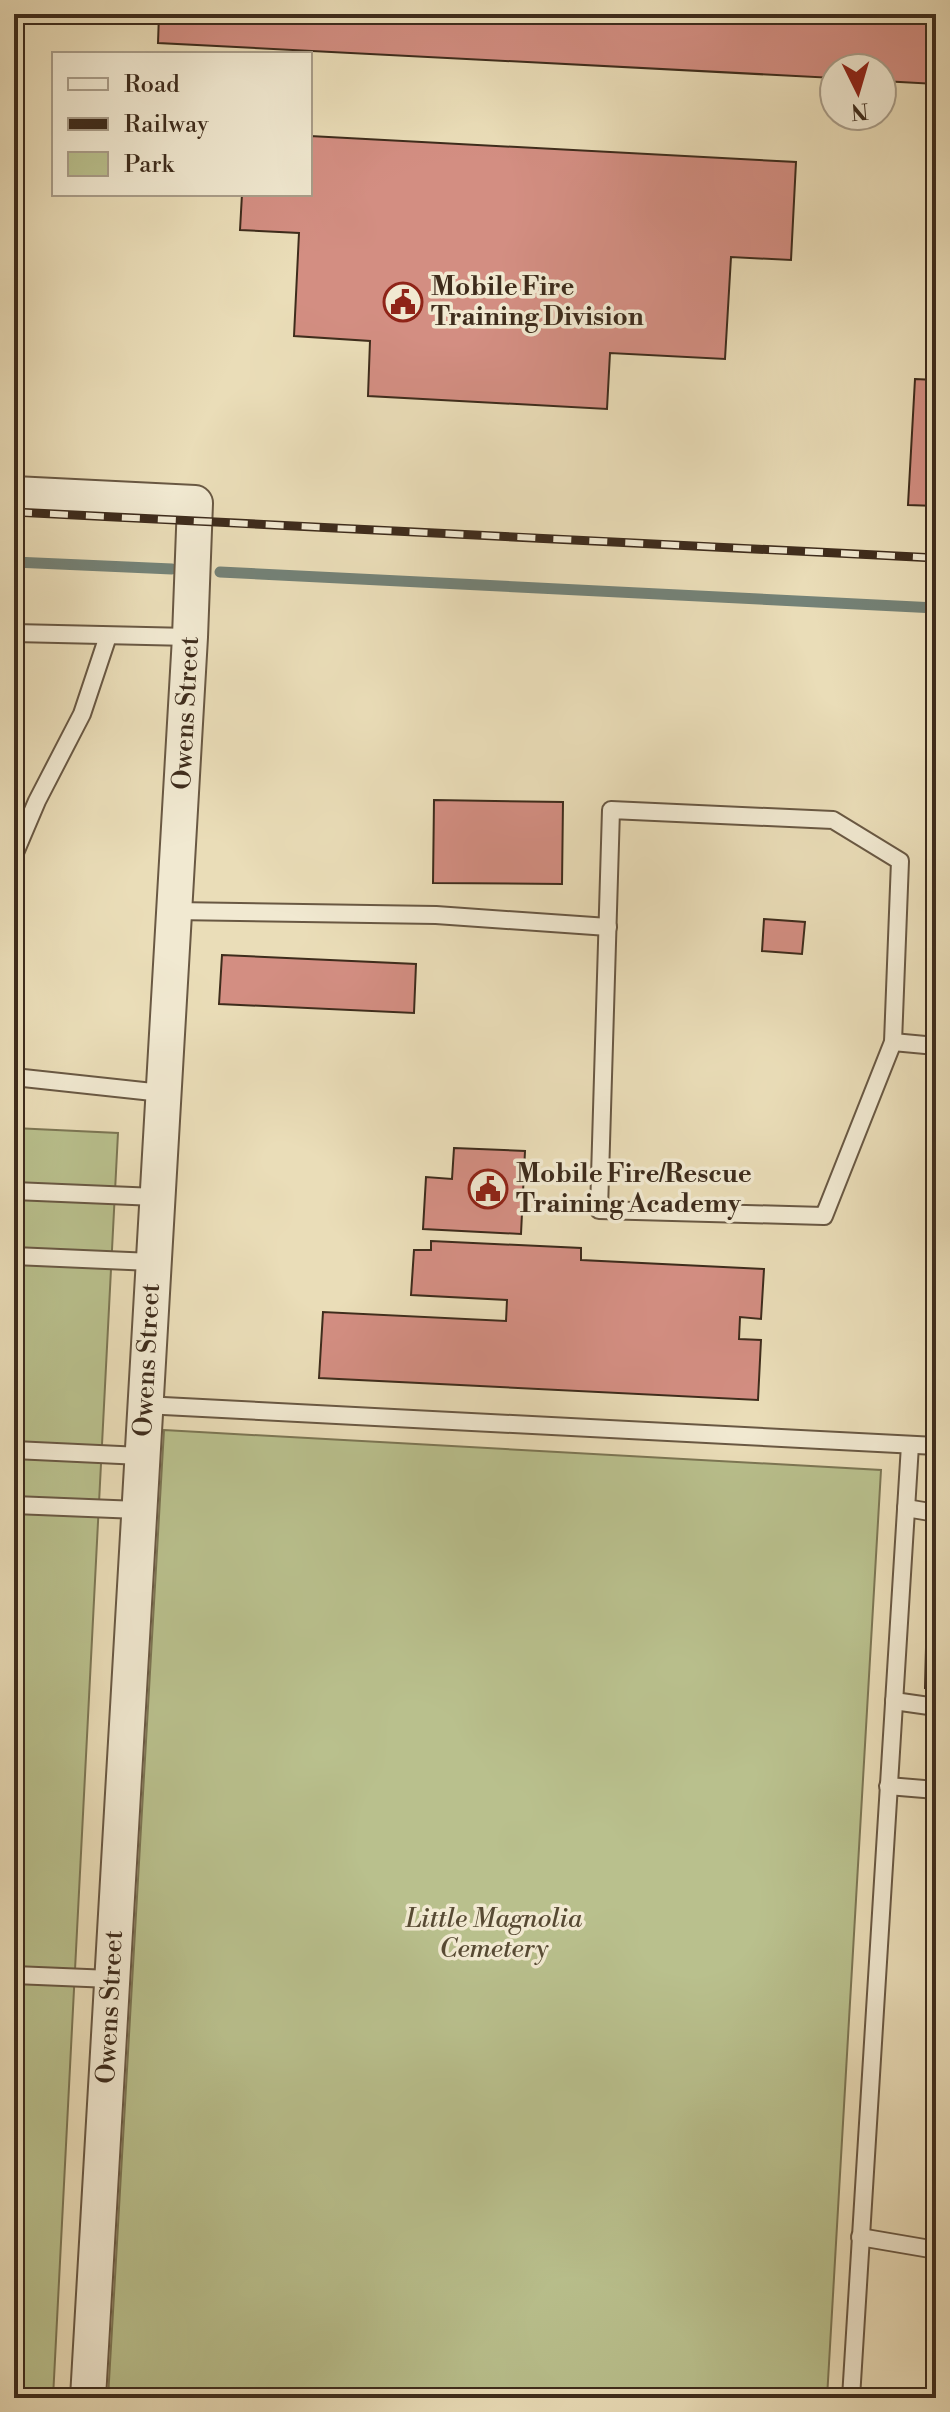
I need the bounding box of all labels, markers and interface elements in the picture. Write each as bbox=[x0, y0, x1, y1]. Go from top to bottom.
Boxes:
legend bbox=[52, 52, 312, 196]
north arrow bbox=[818, 52, 898, 132]
text: Road bbox=[124, 70, 180, 100]
text: N bbox=[849, 96, 869, 125]
text: Railway bbox=[124, 110, 209, 140]
text: Park bbox=[124, 150, 175, 180]
place label: Mobile Fire Training Division bbox=[431, 271, 644, 333]
public building icon: Mobile Fire Training Division bbox=[382, 281, 424, 323]
street label: Owens Street bbox=[166, 635, 206, 791]
place label: Mobile Fire/Rescue Training Academy bbox=[516, 1158, 752, 1220]
public building icon: Mobile Fire/Rescue Training Academy bbox=[467, 1168, 509, 1210]
street label: Owens Street bbox=[127, 1282, 167, 1438]
park label: Little Magnolia Cemetery bbox=[405, 1903, 583, 1965]
street label: Owens Street bbox=[90, 1929, 130, 2085]

